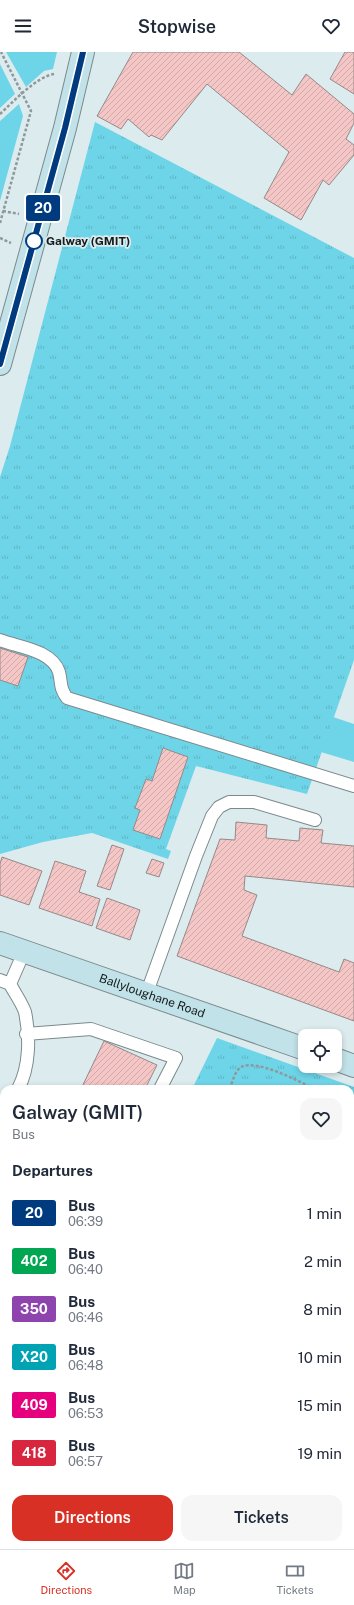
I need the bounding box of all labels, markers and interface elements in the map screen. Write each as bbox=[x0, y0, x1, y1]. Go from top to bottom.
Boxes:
icon: menu bbox=[12, 15, 34, 37]
icon: heart bbox=[320, 15, 342, 37]
text: Stopwise bbox=[138, 16, 216, 37]
line badge: 20 bbox=[25, 195, 61, 221]
text: 20 bbox=[34, 200, 52, 216]
marker: Galway (GMIT) bbox=[25, 232, 43, 250]
place label: Galway (GMIT) bbox=[46, 234, 130, 248]
street label: Ballyloughane Road bbox=[97, 971, 207, 1021]
map controls bbox=[298, 1029, 342, 1073]
button: locate bbox=[298, 1029, 342, 1073]
button: heart bbox=[300, 1098, 342, 1140]
text: Galway (GMIT) bbox=[12, 1101, 143, 1123]
text: Bus bbox=[12, 1127, 35, 1142]
text: Departures bbox=[12, 1162, 93, 1179]
text: Bus bbox=[68, 1197, 95, 1214]
text: 20 bbox=[25, 1205, 43, 1221]
text: 1 min bbox=[307, 1205, 342, 1222]
text: 06:39 bbox=[68, 1214, 103, 1229]
text: Bus bbox=[68, 1245, 95, 1262]
text: 402 bbox=[20, 1253, 48, 1269]
text: 2 min bbox=[304, 1253, 342, 1270]
text: 06:40 bbox=[68, 1262, 103, 1277]
text: Bus bbox=[68, 1293, 95, 1310]
text: 350 bbox=[20, 1301, 48, 1317]
text: 8 min bbox=[303, 1301, 342, 1318]
text: 06:46 bbox=[68, 1310, 103, 1325]
text: Bus bbox=[68, 1341, 95, 1358]
text: X20 bbox=[20, 1349, 48, 1365]
text: 10 min bbox=[298, 1349, 342, 1366]
text: 06:48 bbox=[68, 1358, 103, 1373]
text: Bus bbox=[68, 1389, 95, 1406]
text: 409 bbox=[20, 1397, 48, 1413]
text: 15 min bbox=[297, 1397, 342, 1414]
text: 06:53 bbox=[68, 1406, 103, 1421]
text: Bus bbox=[68, 1437, 95, 1454]
text: 418 bbox=[22, 1445, 46, 1461]
text: 19 min bbox=[297, 1445, 342, 1462]
text: 06:57 bbox=[68, 1454, 103, 1469]
button: Directions bbox=[12, 1495, 173, 1541]
button: Tickets bbox=[181, 1495, 342, 1541]
tab: Directions bbox=[41, 1560, 92, 1596]
tab: Map bbox=[173, 1560, 196, 1596]
tab: Tickets bbox=[277, 1560, 313, 1596]

